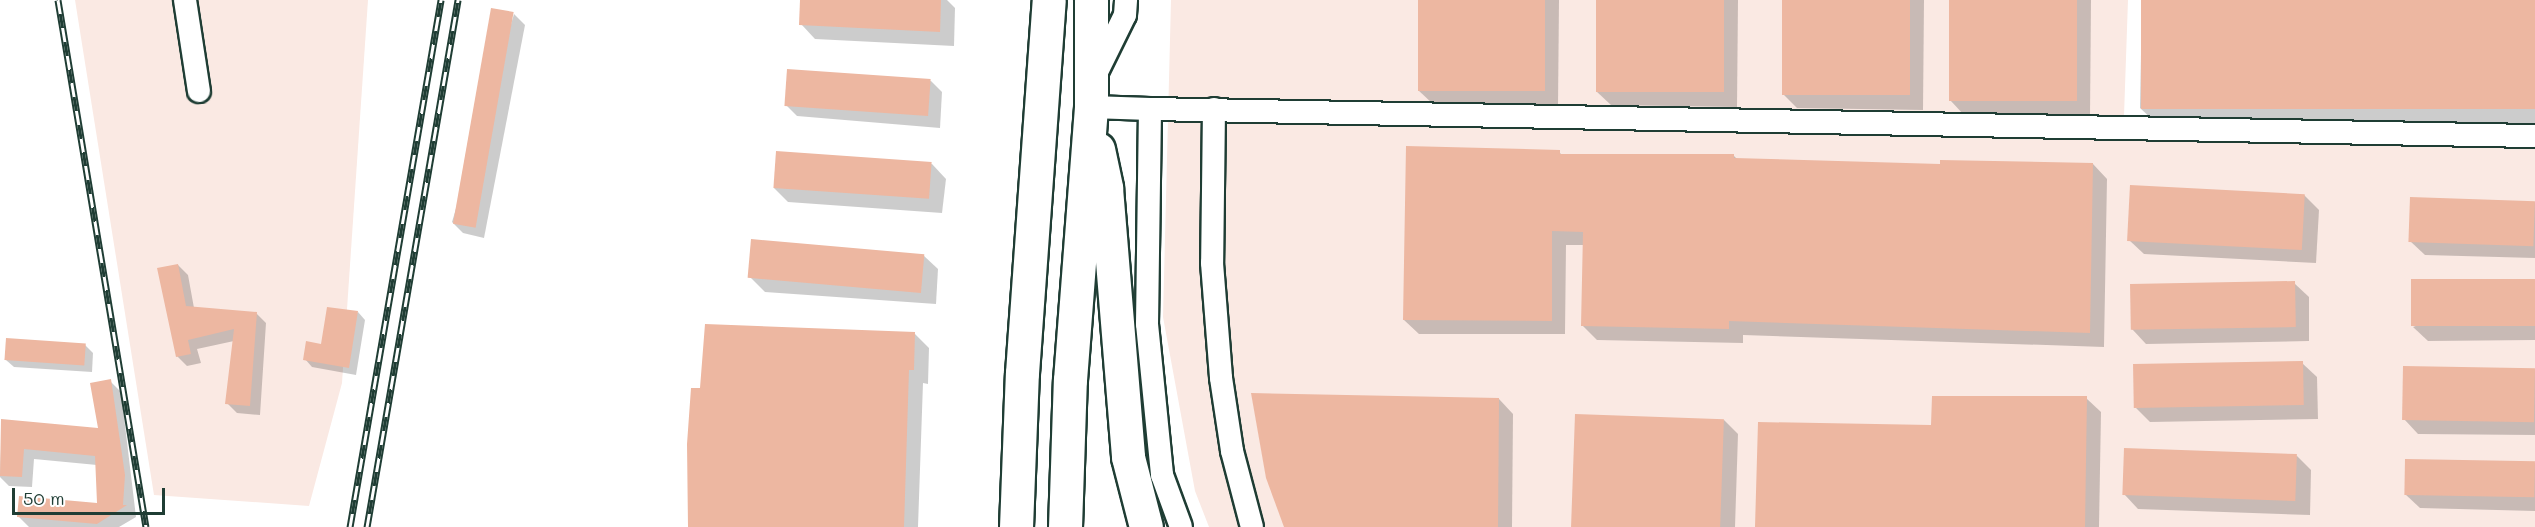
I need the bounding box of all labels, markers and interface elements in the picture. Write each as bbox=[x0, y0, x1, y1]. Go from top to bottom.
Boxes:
scale bar bbox=[15, 476, 168, 514]
text: 50 m bbox=[23, 486, 65, 510]

